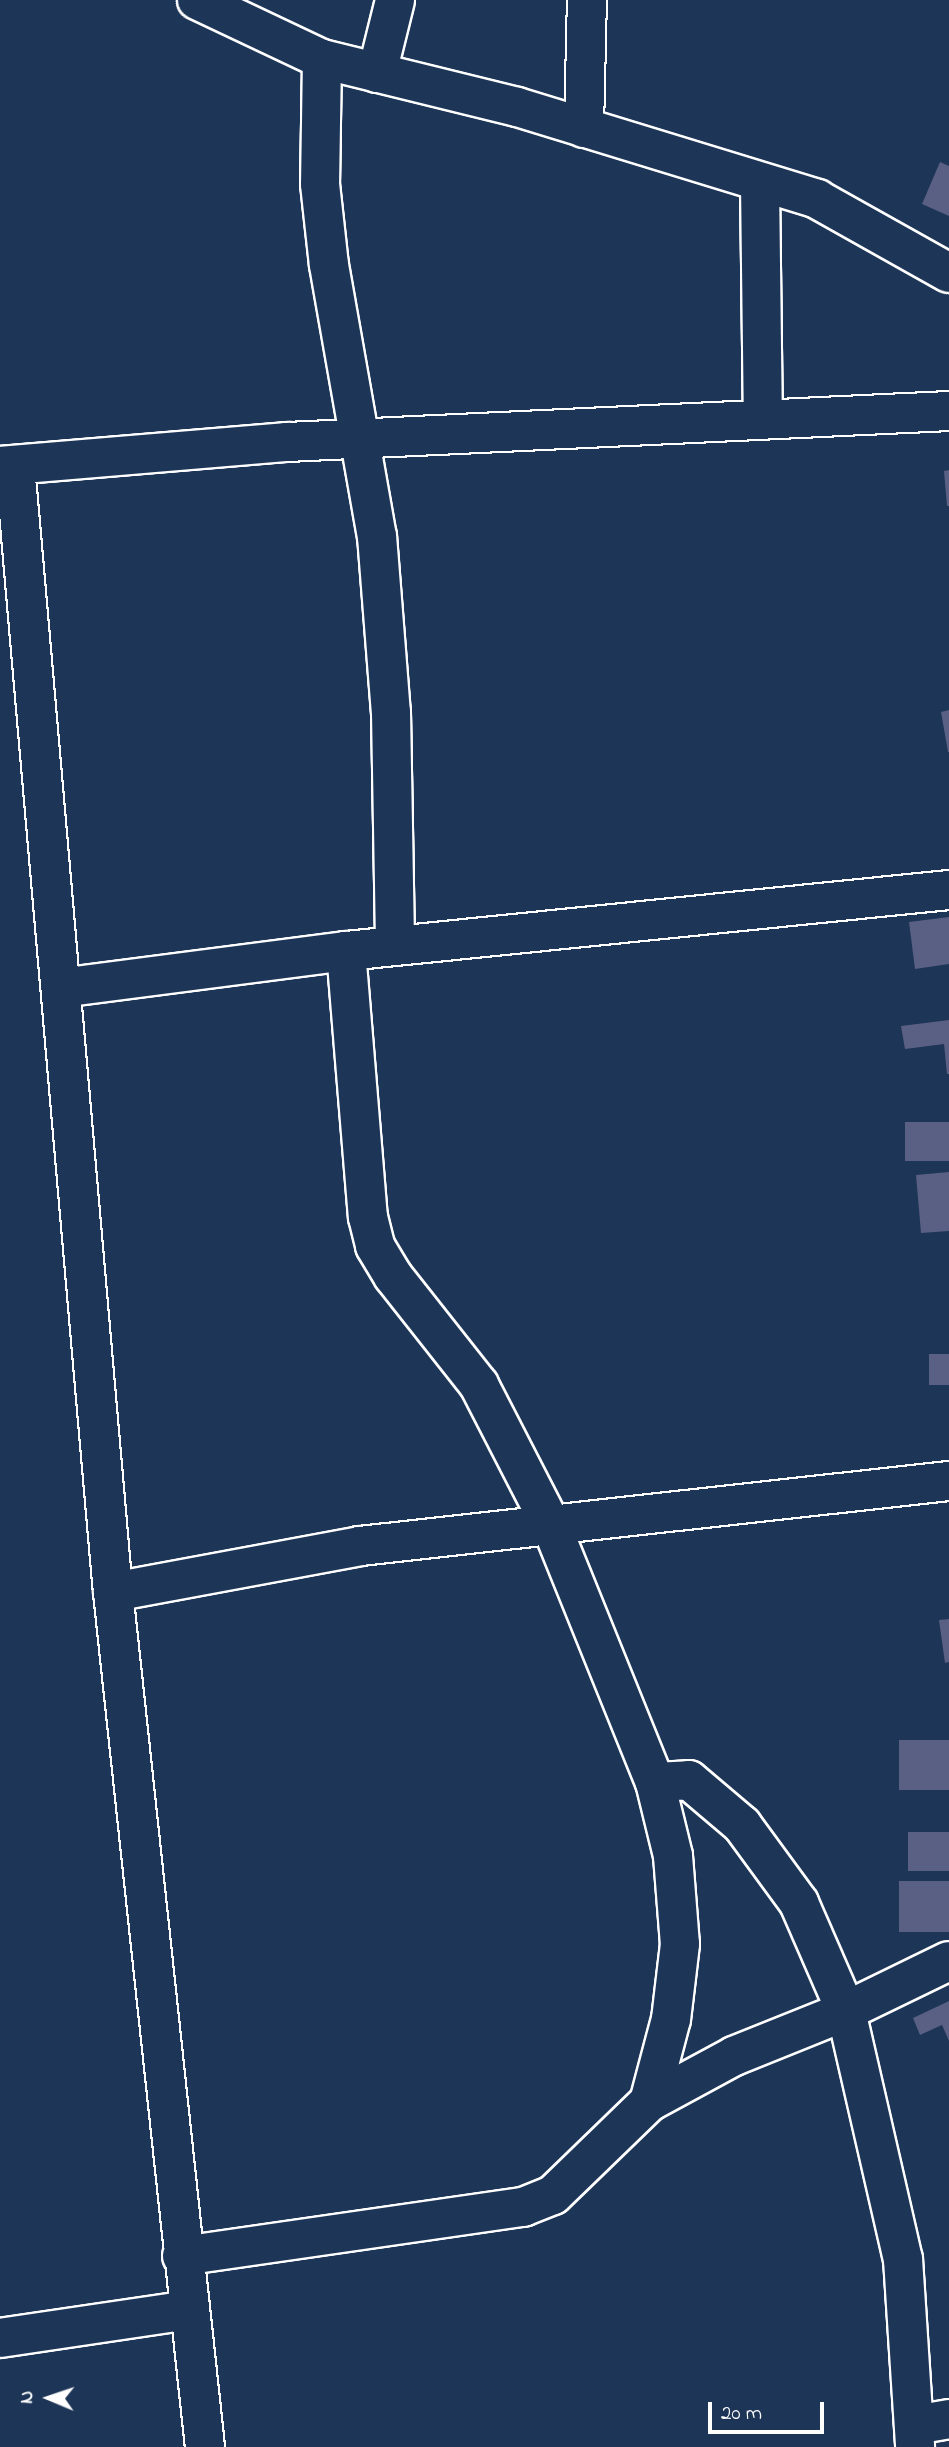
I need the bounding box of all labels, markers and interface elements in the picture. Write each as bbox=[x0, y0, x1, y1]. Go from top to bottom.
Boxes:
north arrow bbox=[14, 2363, 84, 2433]
scale bar bbox=[711, 2388, 827, 2432]
text: N bbox=[14, 2390, 41, 2404]
text: 20 m bbox=[721, 2399, 762, 2429]

